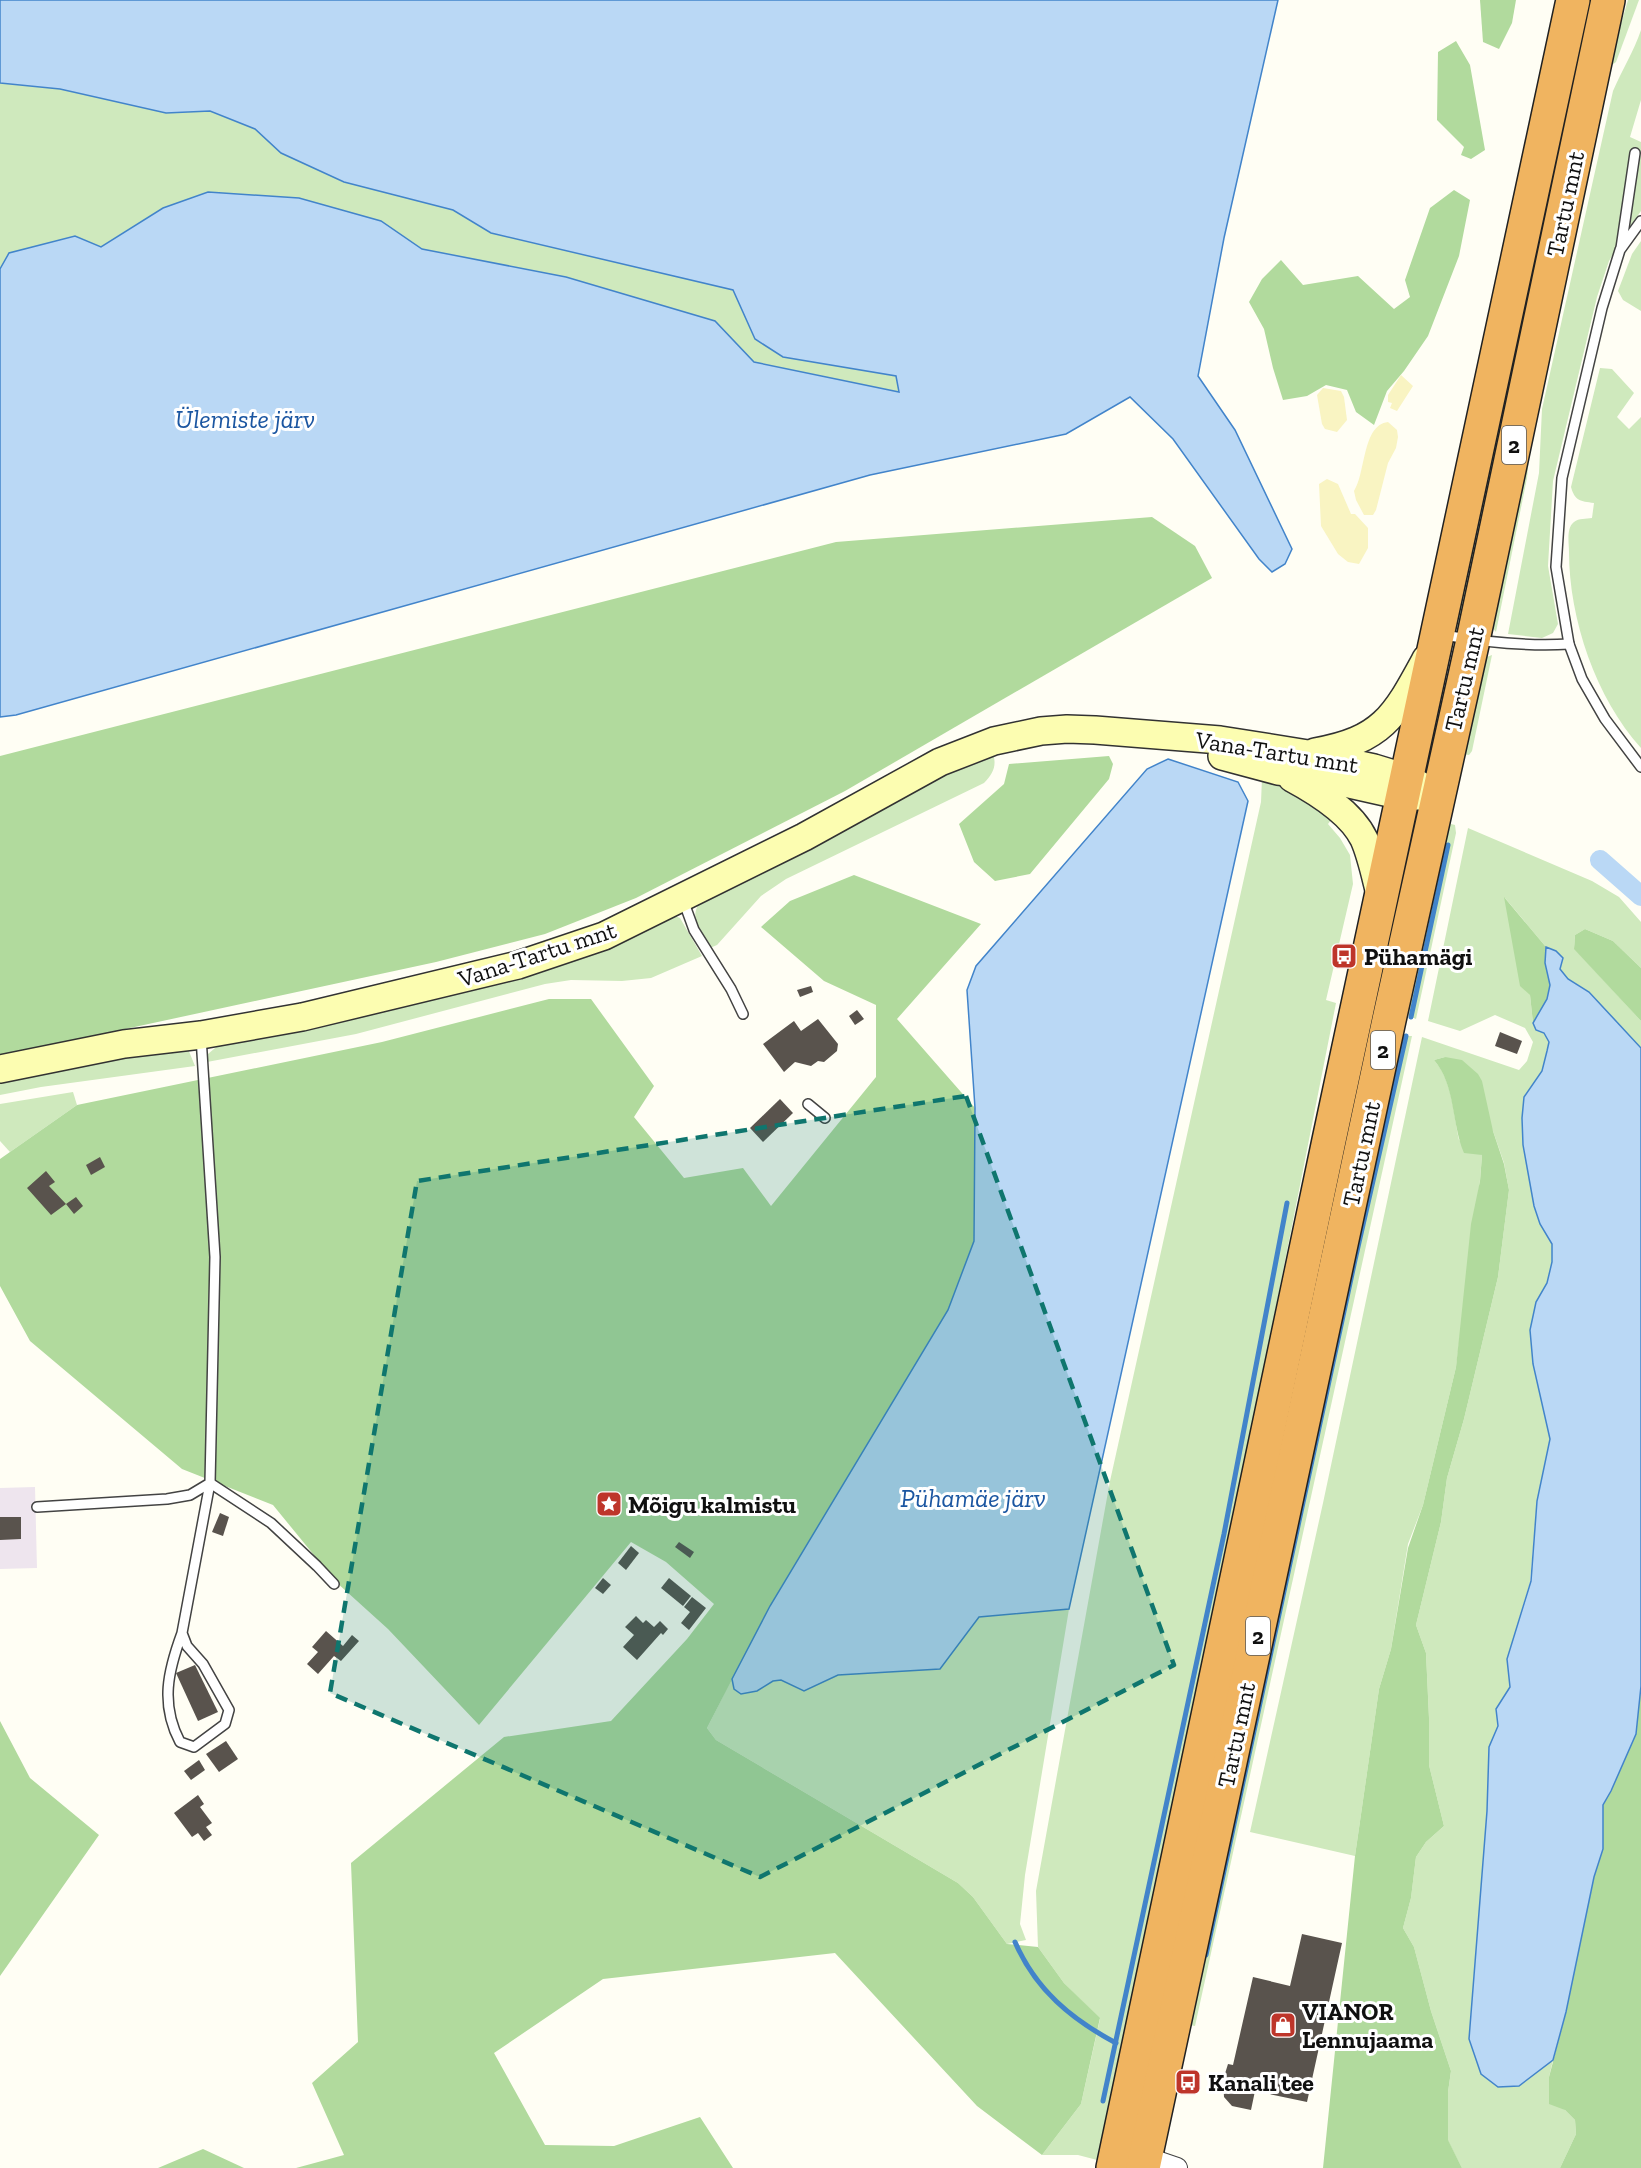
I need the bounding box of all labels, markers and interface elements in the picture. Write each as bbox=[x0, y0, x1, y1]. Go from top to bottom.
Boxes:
street label: Tartu mnt bbox=[1540, 149, 1590, 259]
water label: Ülemiste järv bbox=[175, 403, 315, 435]
road number: 2 bbox=[1502, 426, 1526, 464]
street label: Tartu mnt bbox=[1438, 624, 1490, 734]
street label: Vana-Tartu mnt bbox=[1193, 725, 1360, 779]
street label: Vana-Tartu mnt bbox=[453, 915, 620, 993]
bus stop icon: Pühamägi bbox=[1329, 941, 1359, 971]
place label: Pühamägi bbox=[1364, 942, 1472, 971]
road number: 2 bbox=[1371, 1031, 1395, 1069]
street label: Tartu mnt bbox=[1336, 1099, 1386, 1209]
water label: Pühamäe järv bbox=[900, 1482, 1046, 1514]
place icon: Mõigu kalmistu bbox=[594, 1489, 624, 1519]
place label: Mõigu kalmistu bbox=[628, 1490, 796, 1519]
road number: 2 bbox=[1246, 1617, 1270, 1655]
street label: Tartu mnt bbox=[1211, 1680, 1261, 1790]
place label: VIANOR Lennujaama bbox=[1302, 1997, 1433, 2054]
shop icon: VIANOR Lennujaama bbox=[1268, 2010, 1298, 2040]
bus stop icon: Kanali tee bbox=[1173, 2067, 1203, 2097]
place label: Kanali tee bbox=[1208, 2068, 1314, 2097]

